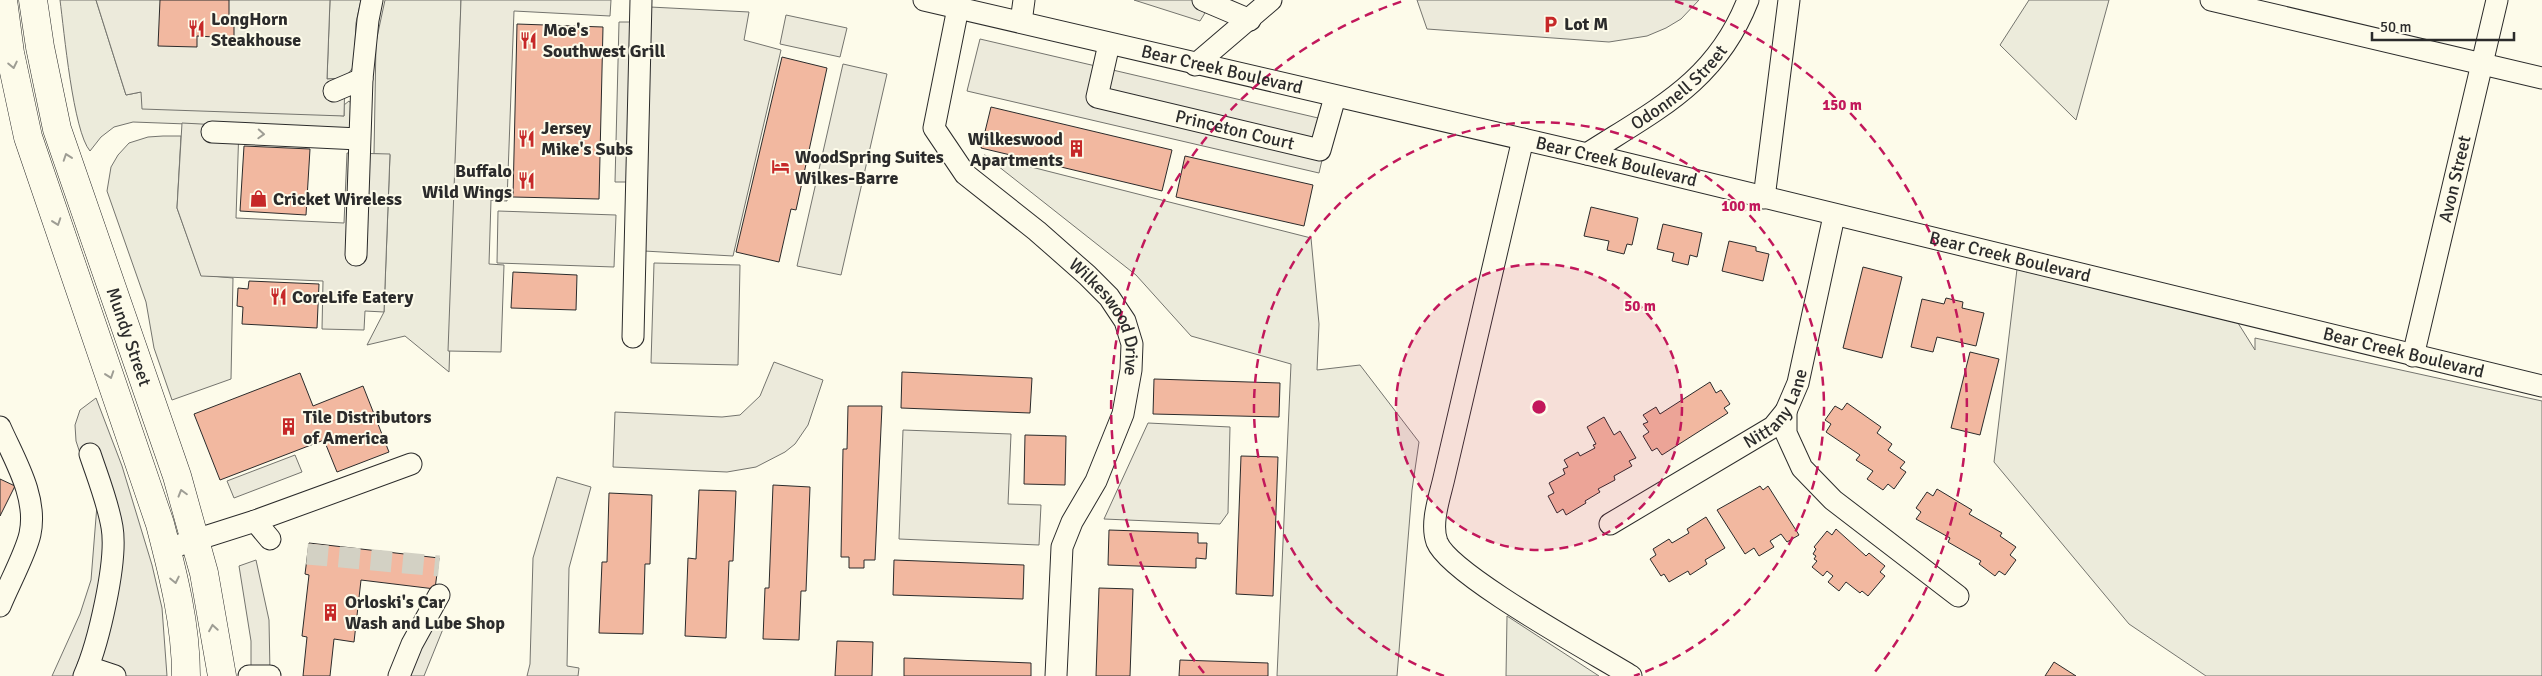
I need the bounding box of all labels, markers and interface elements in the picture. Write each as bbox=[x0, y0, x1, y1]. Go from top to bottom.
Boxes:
place label: LongHorn Steakhouse bbox=[211, 8, 301, 51]
scale bar bbox=[2372, 10, 2514, 42]
place label: Lot M bbox=[1564, 13, 1608, 35]
parking icon: Lot M bbox=[1540, 14, 1560, 34]
text: 50 m bbox=[2380, 18, 2411, 36]
restaurant icon: LongHorn Steakhouse bbox=[187, 19, 207, 39]
place label: Moe's Southwest Grill bbox=[543, 19, 666, 62]
restaurant icon: Moe's Southwest Grill bbox=[519, 30, 539, 50]
street label: Bear Creek Boulevard bbox=[1139, 40, 1305, 99]
street label: Odonnell Street bbox=[1627, 41, 1732, 135]
one-way arrow bbox=[7, 61, 18, 70]
text: 150 m bbox=[1822, 96, 1862, 114]
street label: Princeton Court bbox=[1173, 105, 1297, 155]
place label: Jersey Mike's Subs bbox=[541, 117, 633, 160]
restaurant icon: Jersey Mike's Subs bbox=[517, 128, 537, 148]
place label: Wilkeswood Apartments bbox=[968, 128, 1063, 171]
one-way arrow bbox=[257, 129, 265, 140]
street label: Bear Creek Boulevard bbox=[1534, 131, 1699, 191]
street label: Avon Street bbox=[2434, 133, 2476, 225]
building icon: Wilkeswood Apartments bbox=[1067, 139, 1087, 159]
place label: WoodSpring Suites Wilkes-Barre bbox=[795, 146, 944, 189]
one-way arrow bbox=[62, 154, 72, 162]
hotel icon: WoodSpring Suites Wilkes-Barre bbox=[771, 157, 791, 177]
place label: Buffalo Wild Wings bbox=[422, 160, 512, 203]
restaurant icon: Buffalo Wild Wings bbox=[516, 171, 536, 191]
place label: Cricket Wireless bbox=[273, 188, 402, 210]
shop icon: Cricket Wireless bbox=[249, 189, 269, 209]
text: 100 m bbox=[1721, 197, 1761, 215]
one-way arrow bbox=[51, 217, 61, 225]
street label: Bear Creek Boulevard bbox=[1927, 227, 2093, 287]
street label: Wilkeswood Drive bbox=[1064, 253, 1143, 378]
street label: Mundy Street bbox=[102, 284, 156, 389]
place label: CoreLife Eatery bbox=[292, 286, 413, 308]
restaurant icon: CoreLife Eatery bbox=[268, 287, 288, 307]
text: 50 m bbox=[1624, 297, 1656, 315]
street label: Bear Creek Boulevard bbox=[2321, 322, 2486, 383]
street label: Nittany Lane bbox=[1739, 367, 1812, 453]
one-way arrow bbox=[104, 371, 114, 379]
centre of rings bbox=[1530, 398, 1548, 416]
place label: Tile Distributors of America bbox=[303, 406, 432, 449]
building icon: Tile Distributors of America bbox=[279, 417, 299, 437]
one-way arrow bbox=[177, 489, 187, 498]
one-way arrow bbox=[169, 576, 179, 585]
place label: Orloski's Car Wash and Lube Shop bbox=[345, 591, 505, 634]
building icon: Orloski's Car Wash and Lube Shop bbox=[321, 602, 341, 622]
one-way arrow bbox=[209, 624, 219, 632]

